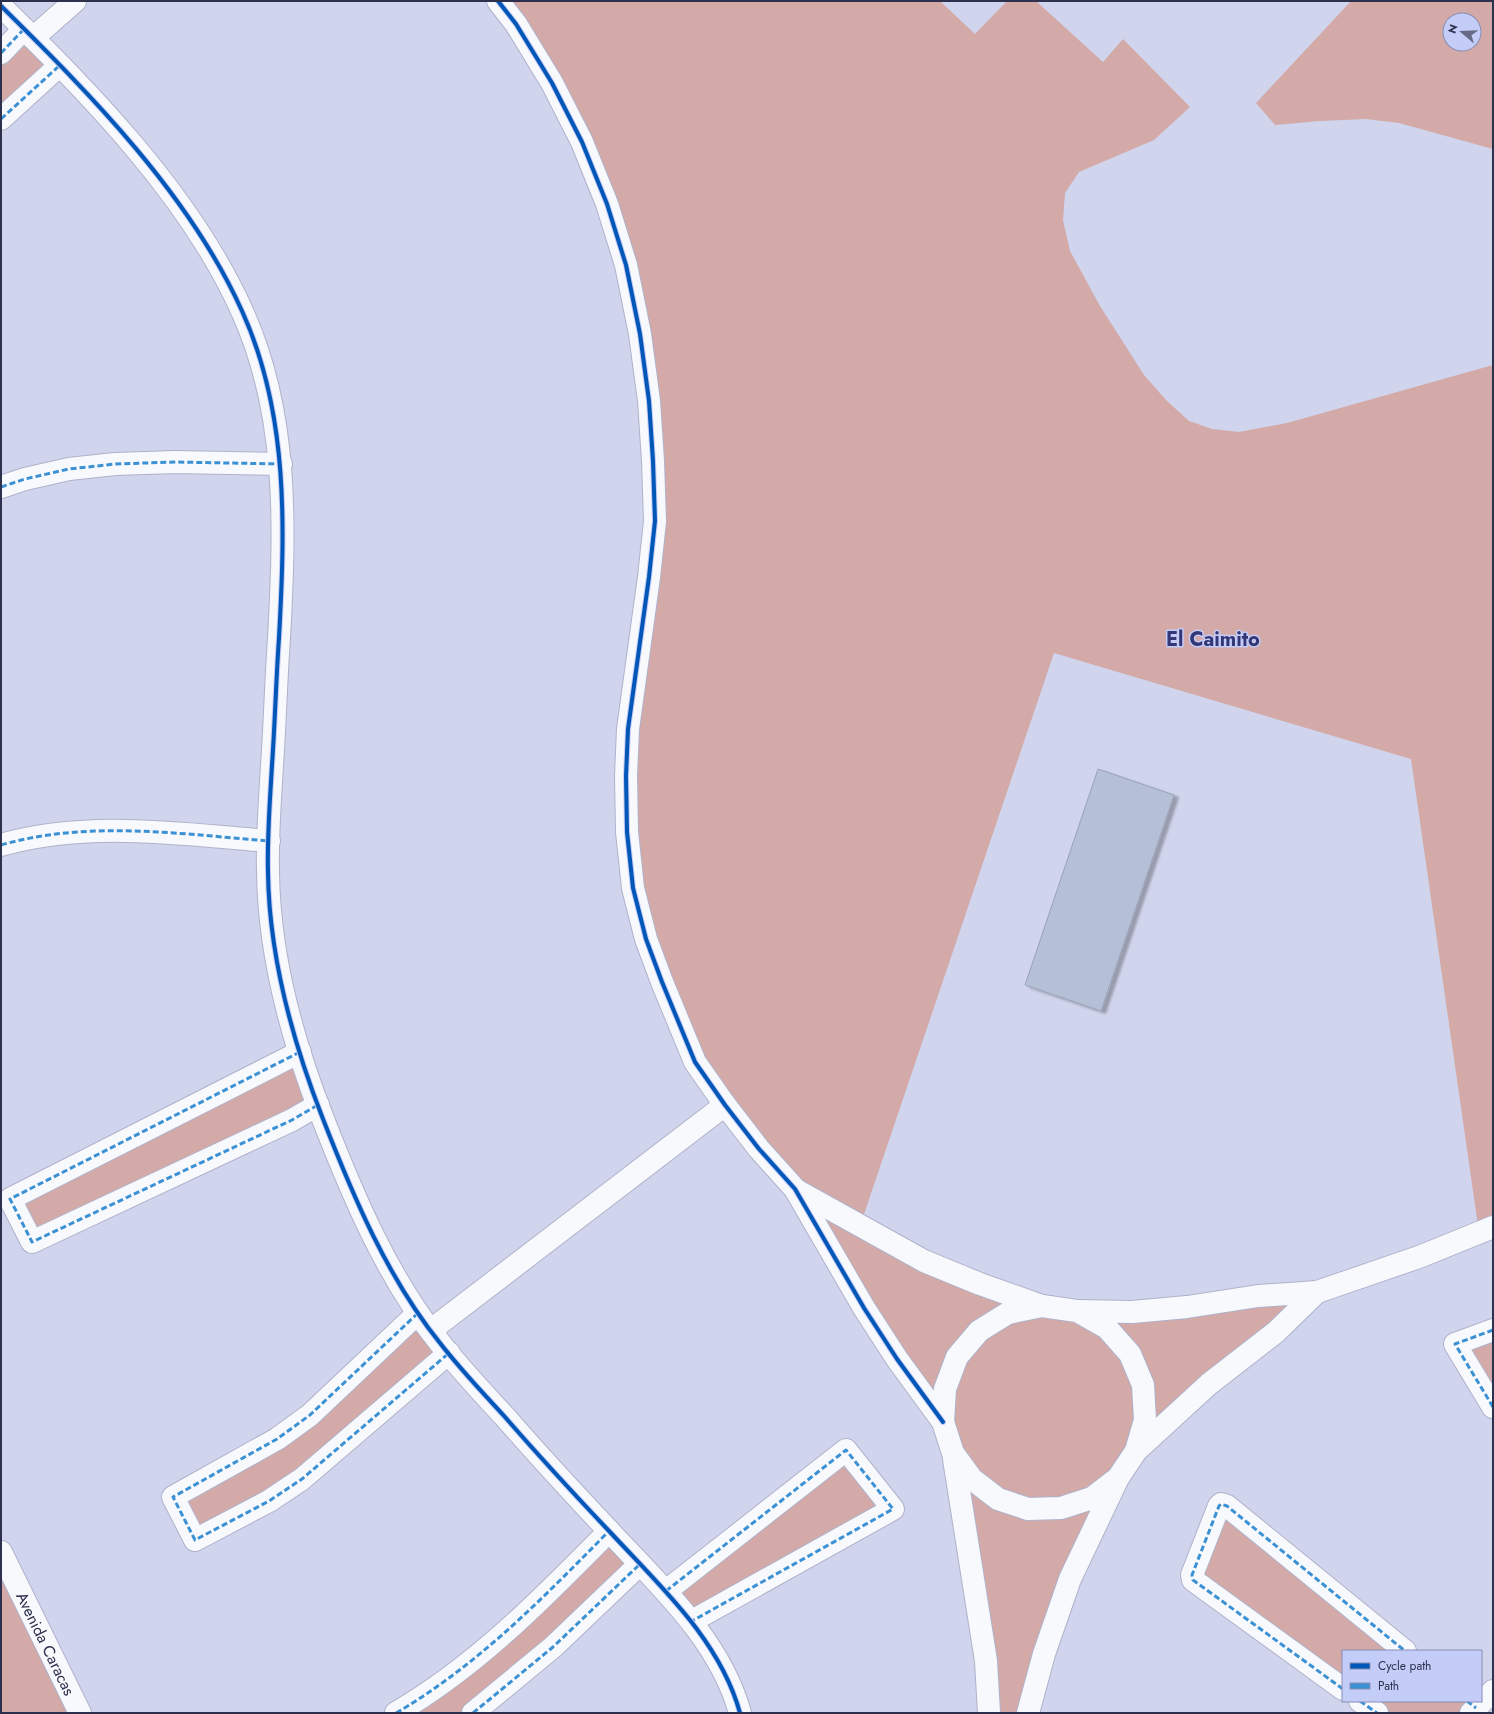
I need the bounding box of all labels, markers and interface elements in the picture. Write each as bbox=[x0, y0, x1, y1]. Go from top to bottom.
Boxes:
north arrow bbox=[1442, 12, 1482, 52]
text: N bbox=[1444, 22, 1462, 35]
district label: El Caimito bbox=[1166, 625, 1260, 654]
street label: Avenida Caracas bbox=[10, 1588, 81, 1699]
legend bbox=[1342, 1650, 1482, 1702]
text: Cycle path bbox=[1378, 1657, 1431, 1675]
text: Path bbox=[1378, 1677, 1399, 1695]

